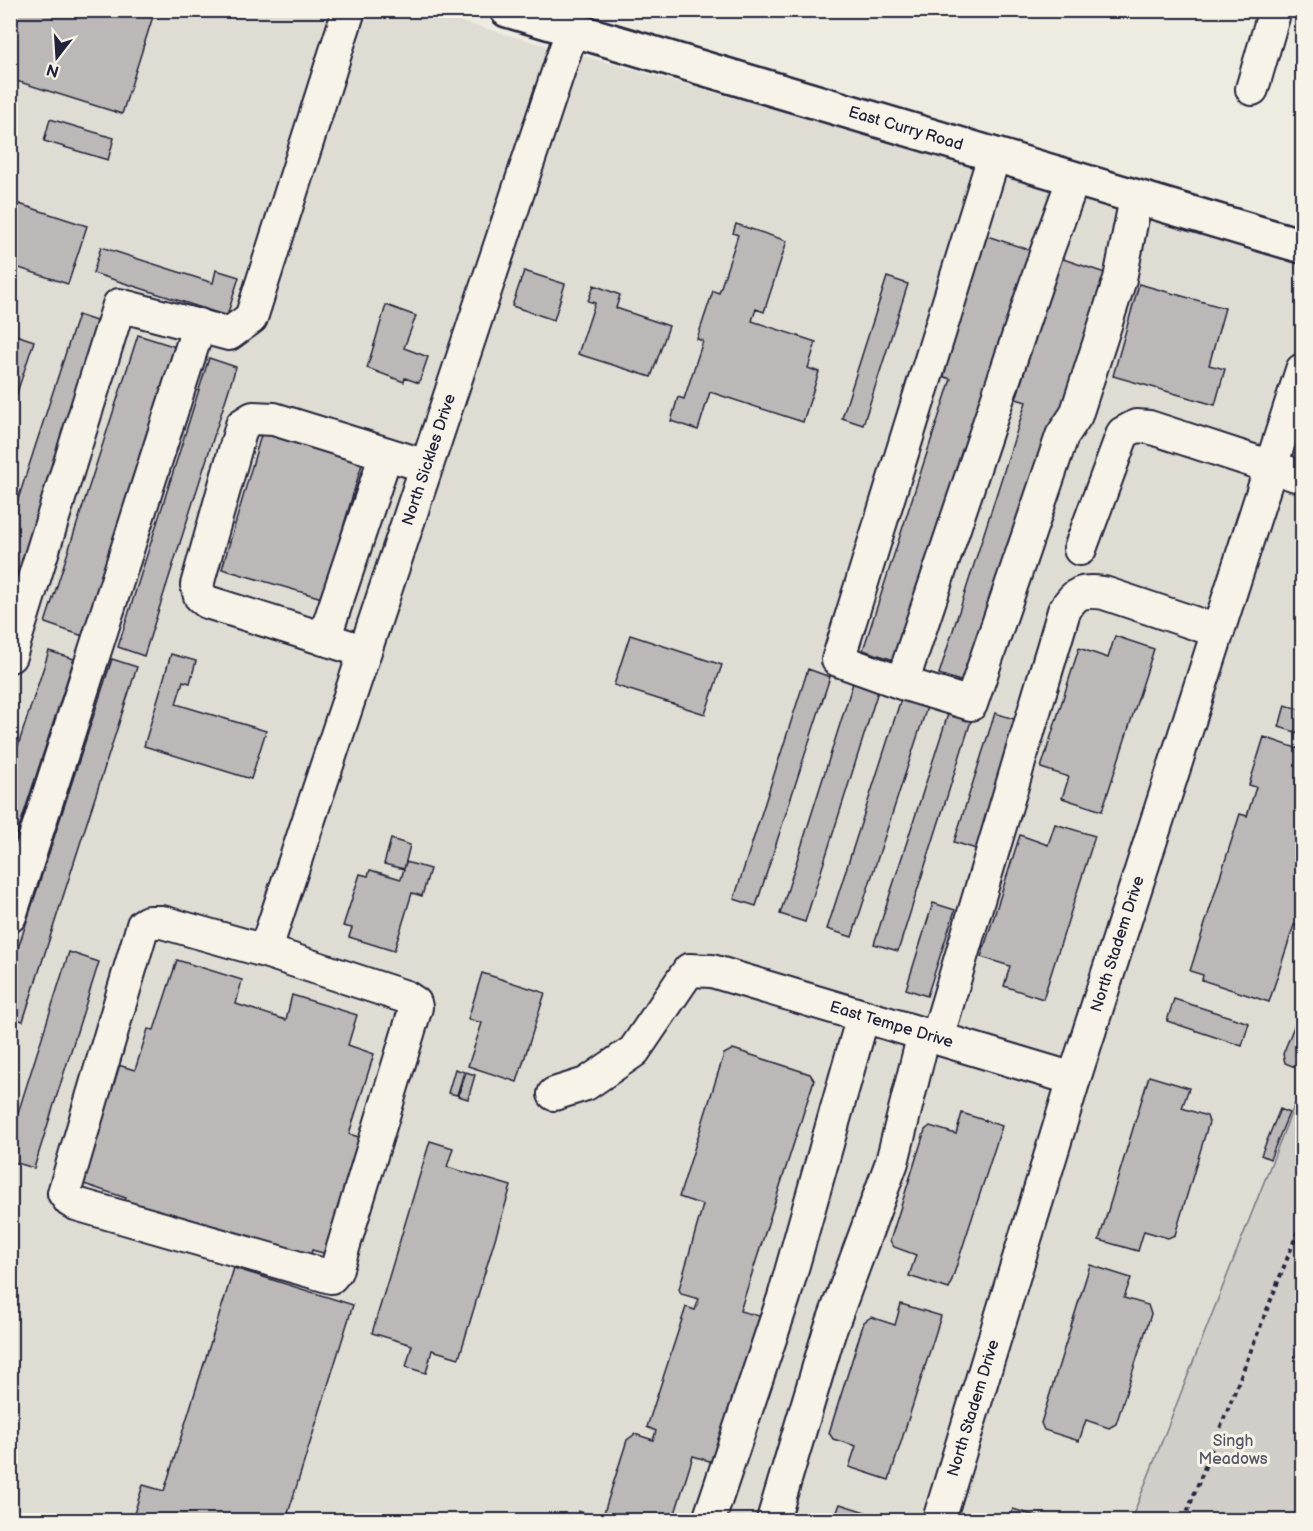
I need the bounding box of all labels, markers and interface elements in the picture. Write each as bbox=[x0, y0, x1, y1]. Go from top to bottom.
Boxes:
north arrow bbox=[27, 27, 87, 87]
text: N bbox=[45, 59, 62, 81]
street label: East Curry Road bbox=[846, 102, 965, 154]
street label: North Sickles Drive bbox=[398, 391, 460, 528]
street label: North Stadem Drive bbox=[1087, 873, 1148, 1014]
street label: East Tempe Drive bbox=[828, 997, 956, 1052]
street label: North Stadem Drive bbox=[943, 1337, 1003, 1479]
park label: Singh Meadows bbox=[1198, 1432, 1268, 1469]

